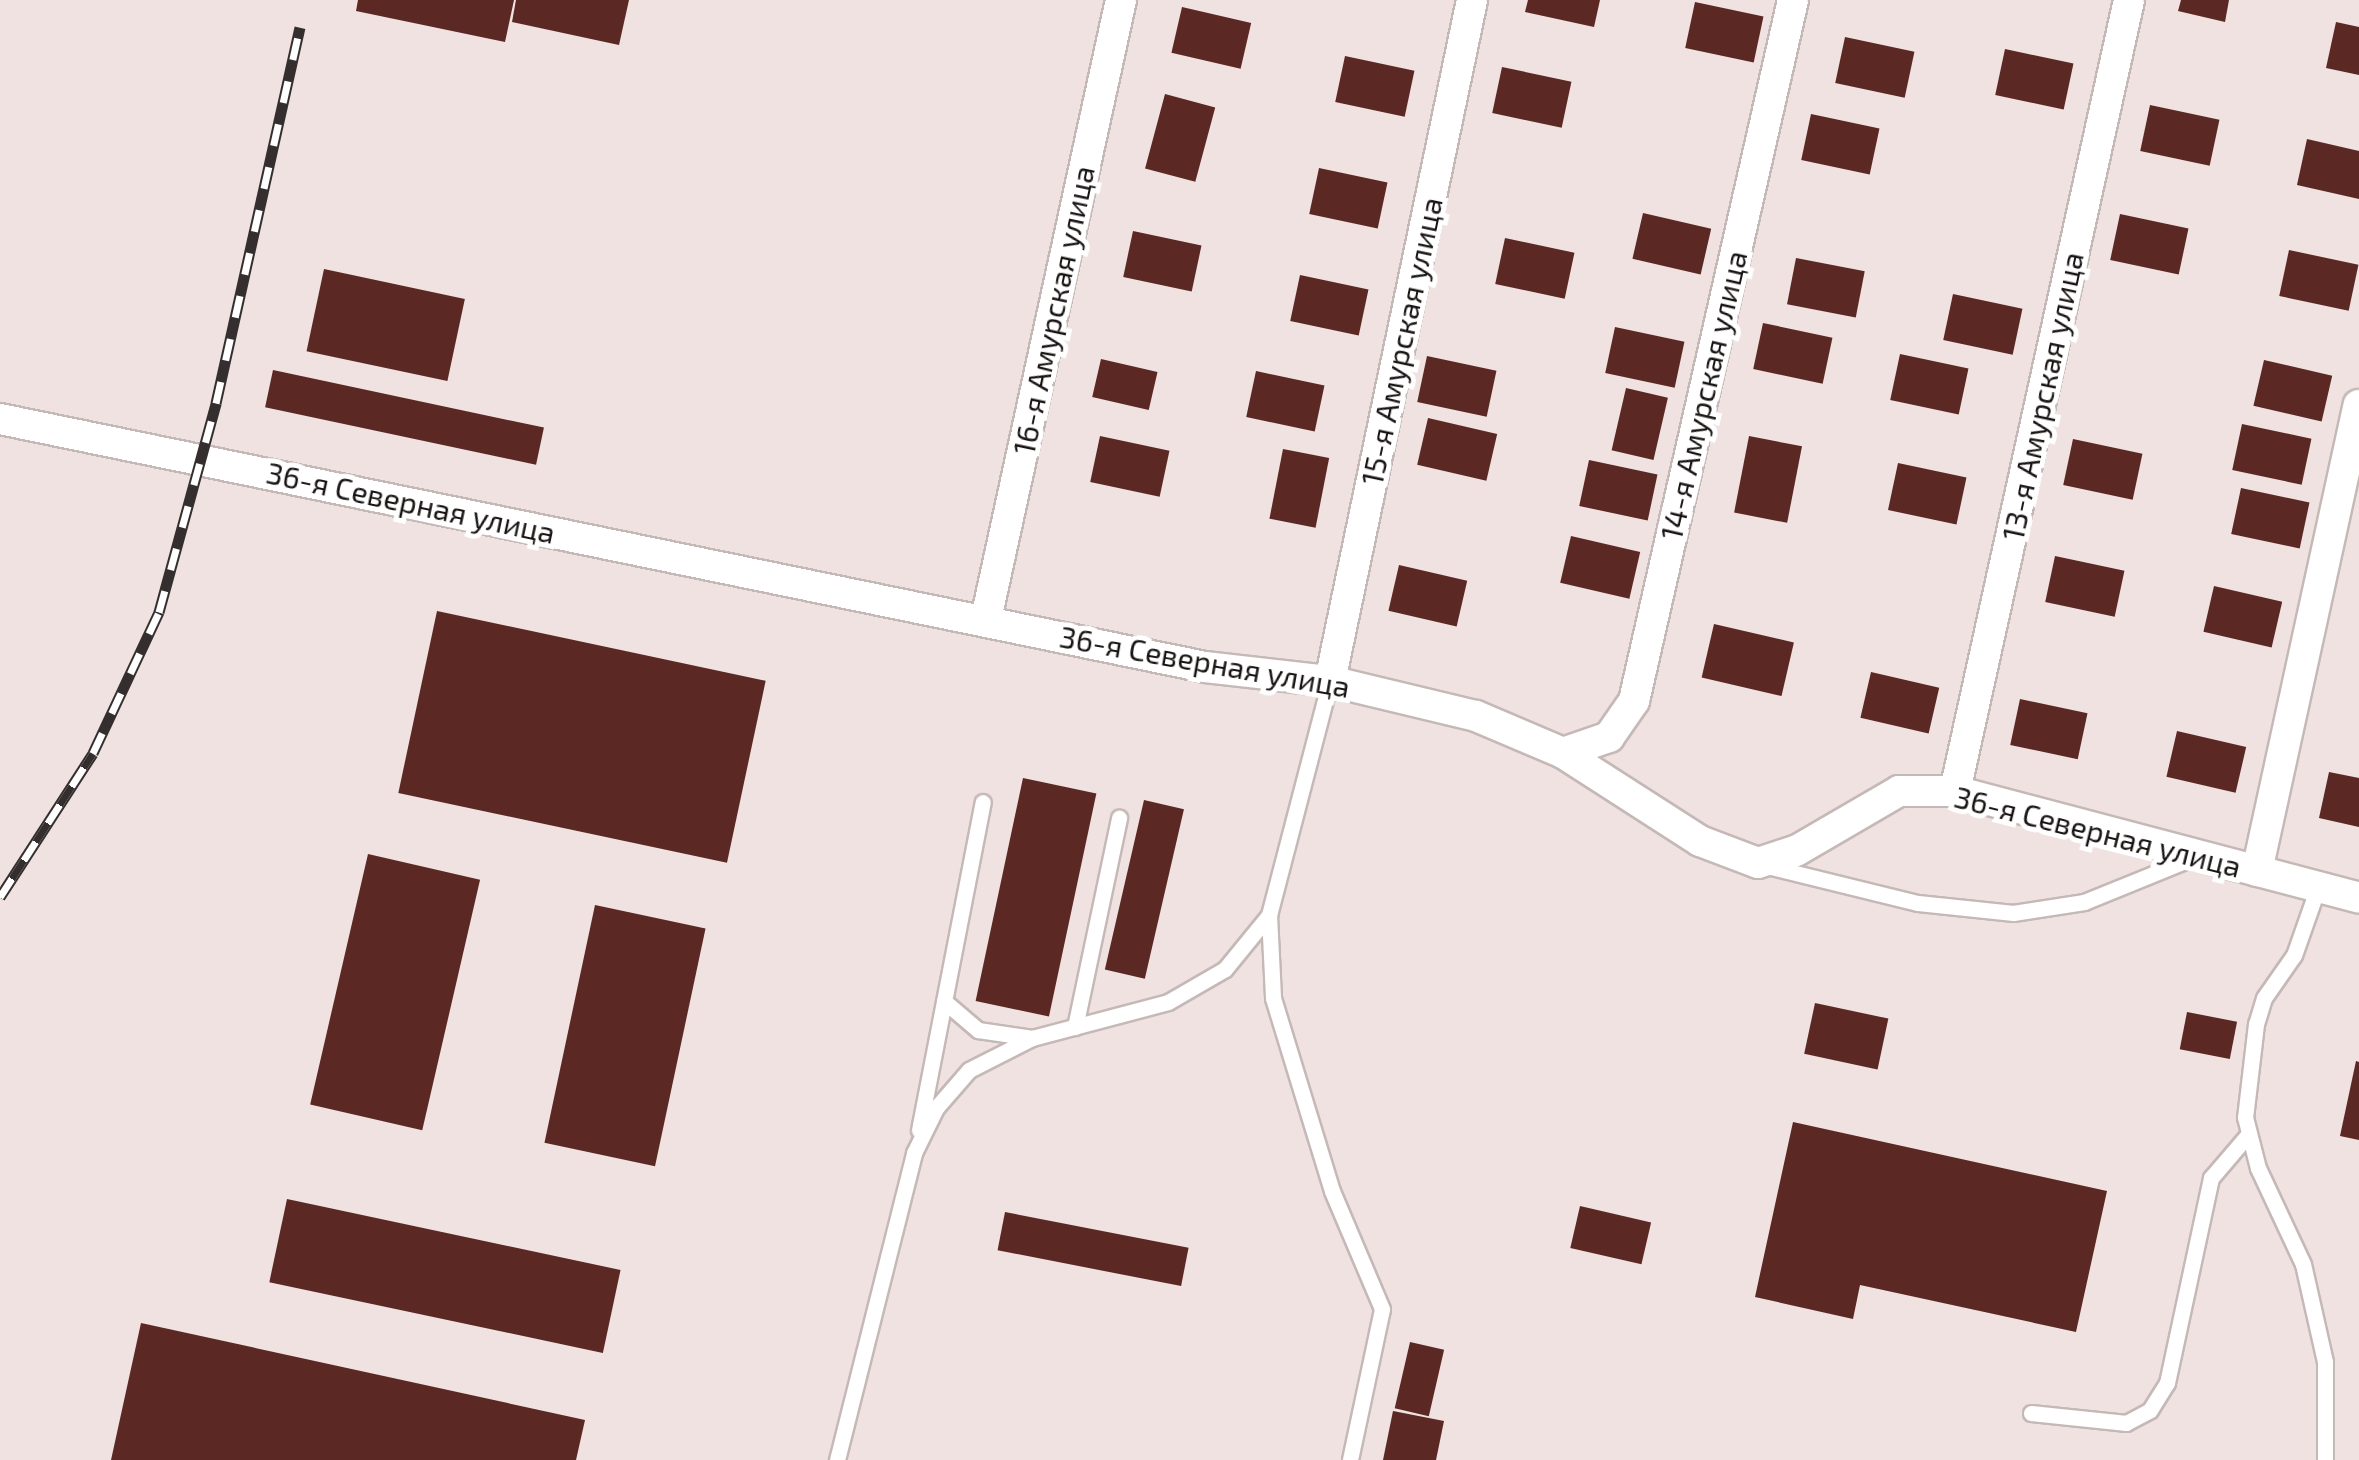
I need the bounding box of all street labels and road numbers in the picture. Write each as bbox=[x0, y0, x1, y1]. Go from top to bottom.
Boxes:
street label: 16-я Амурская улица bbox=[1005, 162, 1101, 458]
street label: 15-я Амурская улица bbox=[1353, 194, 1449, 488]
street label: 14-я Амурская улица bbox=[1652, 247, 1754, 543]
street label: 13-я Амурская улица bbox=[1994, 249, 2090, 543]
street label: 36-я Северная улица bbox=[263, 454, 559, 550]
street label: 36-я Северная улица bbox=[1057, 618, 1353, 704]
street label: 36-я Северная улица bbox=[1951, 778, 2245, 884]

